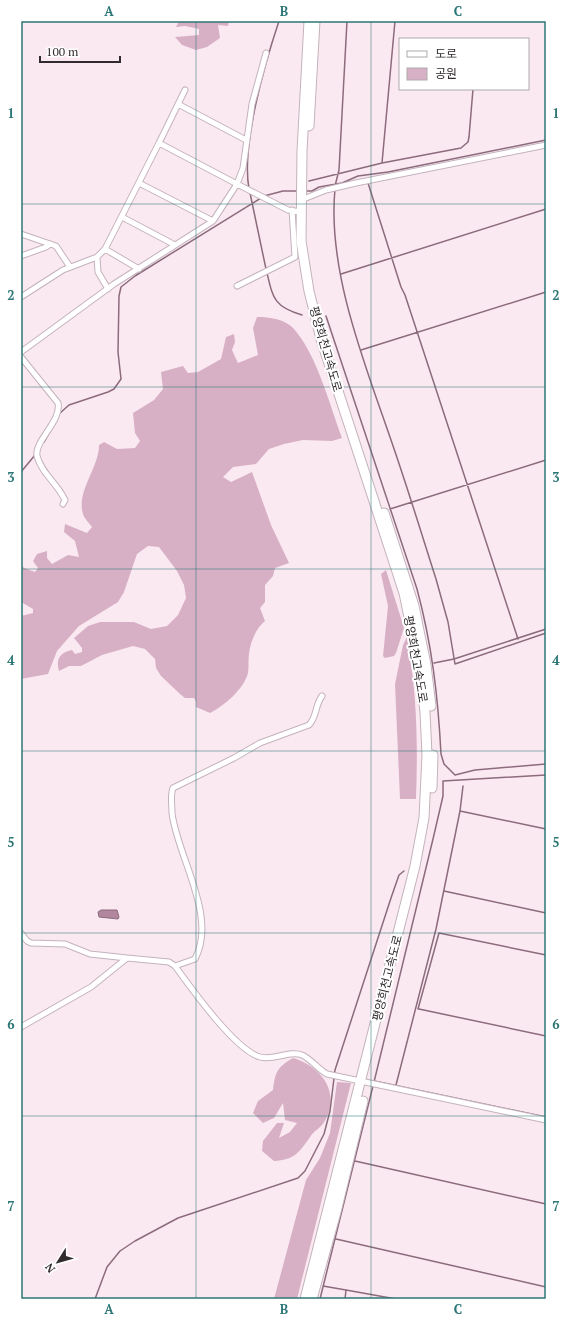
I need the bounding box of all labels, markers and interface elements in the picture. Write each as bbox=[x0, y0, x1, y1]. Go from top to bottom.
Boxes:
text: A bbox=[104, 2, 114, 20]
text: B bbox=[280, 2, 288, 20]
text: C bbox=[454, 2, 462, 20]
scale bar bbox=[40, 38, 120, 64]
legend bbox=[399, 38, 529, 90]
text: 100 m bbox=[46, 44, 79, 59]
text: 도로 bbox=[435, 46, 457, 61]
text: 공원 bbox=[435, 66, 457, 81]
text: 1 bbox=[7, 104, 15, 122]
text: 1 bbox=[552, 104, 560, 122]
text: 2 bbox=[7, 286, 15, 304]
text: 2 bbox=[552, 286, 560, 304]
street label: 평양희천고속도로 bbox=[307, 304, 345, 394]
text: 3 bbox=[7, 468, 15, 486]
text: 3 bbox=[552, 468, 560, 486]
street label: 평양희천고속도로 bbox=[401, 614, 431, 704]
text: 4 bbox=[7, 651, 15, 669]
text: 4 bbox=[552, 651, 560, 669]
text: 5 bbox=[7, 833, 15, 851]
text: 5 bbox=[552, 833, 560, 851]
street label: 평양희천고속도로 bbox=[369, 933, 405, 1023]
text: 6 bbox=[7, 1015, 15, 1033]
text: 6 bbox=[552, 1015, 560, 1033]
text: 7 bbox=[7, 1197, 15, 1215]
text: 7 bbox=[552, 1197, 560, 1215]
north arrow bbox=[38, 1242, 78, 1282]
text: N bbox=[42, 1260, 58, 1276]
text: A bbox=[104, 1300, 114, 1318]
text: B bbox=[280, 1300, 288, 1318]
text: C bbox=[454, 1300, 462, 1318]

